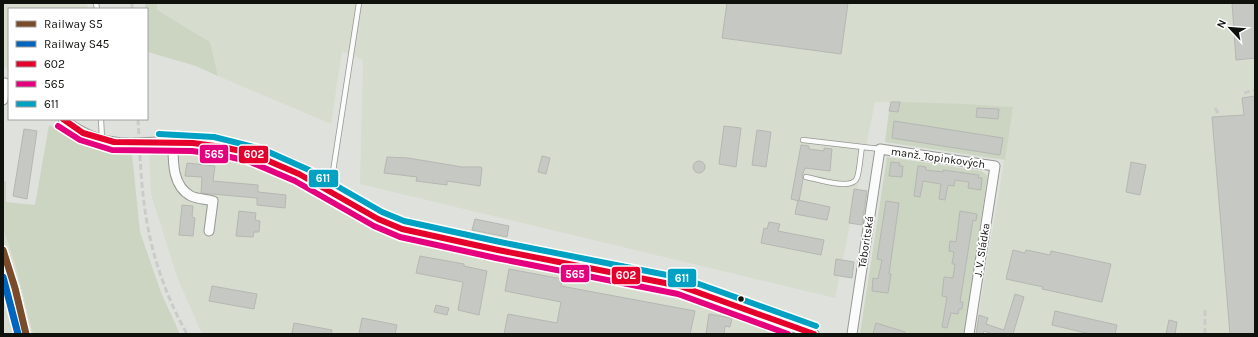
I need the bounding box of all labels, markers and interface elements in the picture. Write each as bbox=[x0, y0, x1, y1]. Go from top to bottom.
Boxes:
legend bbox=[8, 8, 148, 120]
north arrow bbox=[1210, 8, 1250, 48]
text: Railway S5 bbox=[44, 17, 103, 31]
text: N bbox=[1214, 17, 1229, 30]
text: Railway S45 bbox=[44, 37, 110, 51]
text: 602 bbox=[44, 57, 65, 71]
text: 565 bbox=[44, 77, 65, 91]
text: 611 bbox=[44, 97, 59, 111]
line badge: 565 bbox=[199, 144, 229, 164]
line badge: 602 bbox=[238, 145, 269, 164]
street label: manž. Topinkových bbox=[890, 145, 986, 171]
text: 565 bbox=[204, 148, 224, 161]
text: 602 bbox=[244, 148, 264, 161]
line badge: 611 bbox=[308, 169, 339, 188]
text: 611 bbox=[316, 172, 330, 185]
street label: Táboritská bbox=[855, 215, 877, 269]
street label: J. V. Sládka bbox=[971, 222, 993, 278]
line badge: 565 bbox=[560, 264, 590, 283]
line badge: 602 bbox=[611, 266, 641, 285]
text: 565 bbox=[565, 268, 585, 281]
line badge: 611 bbox=[667, 268, 697, 288]
text: 602 bbox=[616, 269, 636, 282]
text: 611 bbox=[675, 272, 689, 285]
unlabelled marker bbox=[736, 294, 746, 304]

